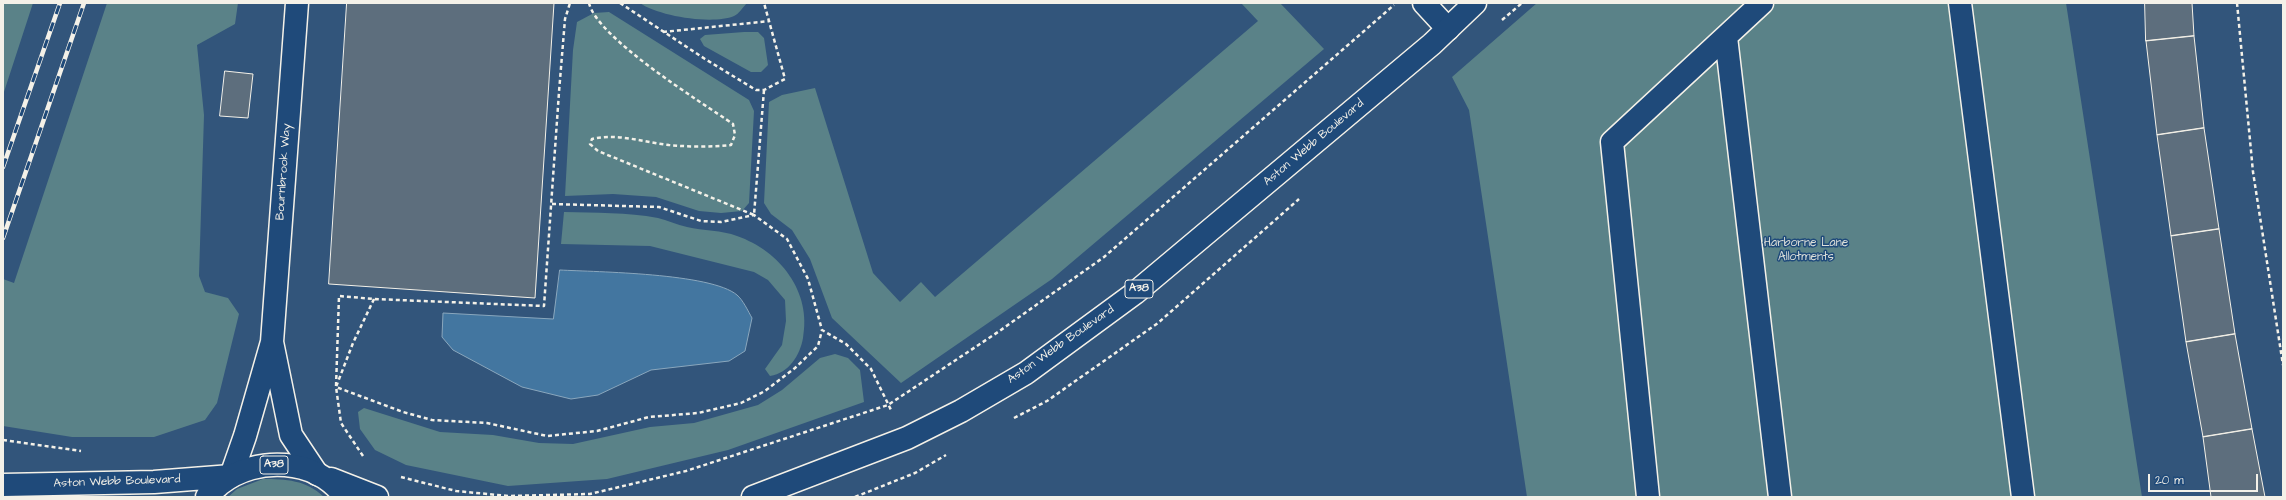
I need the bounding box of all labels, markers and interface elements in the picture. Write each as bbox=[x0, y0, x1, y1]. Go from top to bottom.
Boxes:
street label: Aston Webb Boulevard bbox=[1261, 97, 1367, 189]
street label: Bournbrook Way bbox=[273, 123, 295, 221]
park label: Harborne Lane Allotments bbox=[1764, 236, 1848, 264]
road number: A38 bbox=[1125, 280, 1153, 298]
street label: Aston Webb Boulevard bbox=[1005, 303, 1117, 387]
road number: A38 bbox=[260, 456, 288, 474]
scale bar bbox=[2150, 466, 2260, 492]
text: 20 m bbox=[2155, 472, 2184, 489]
street label: Aston Webb Boulevard bbox=[53, 473, 181, 491]

